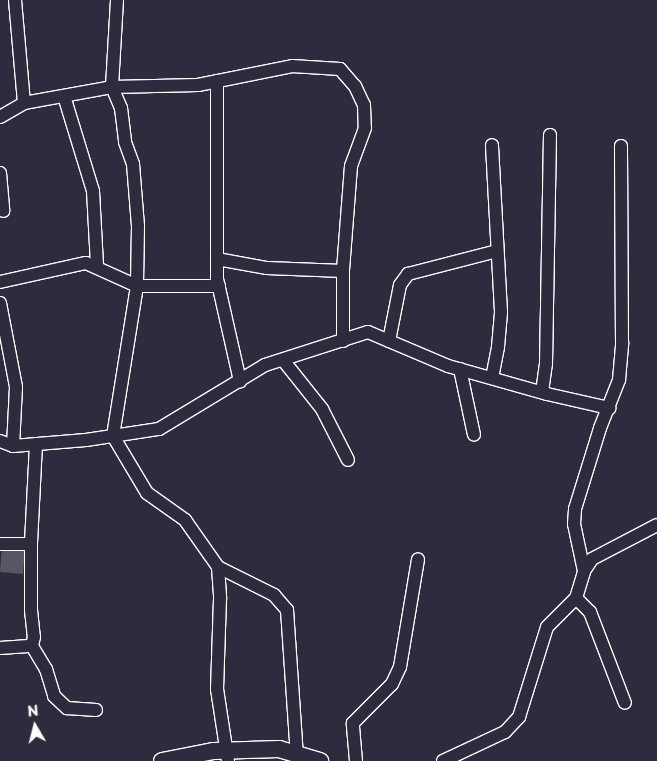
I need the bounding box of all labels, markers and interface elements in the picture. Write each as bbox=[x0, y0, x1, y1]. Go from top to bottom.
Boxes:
text: N bbox=[26, 699, 40, 722]
north arrow bbox=[10, 701, 60, 751]

